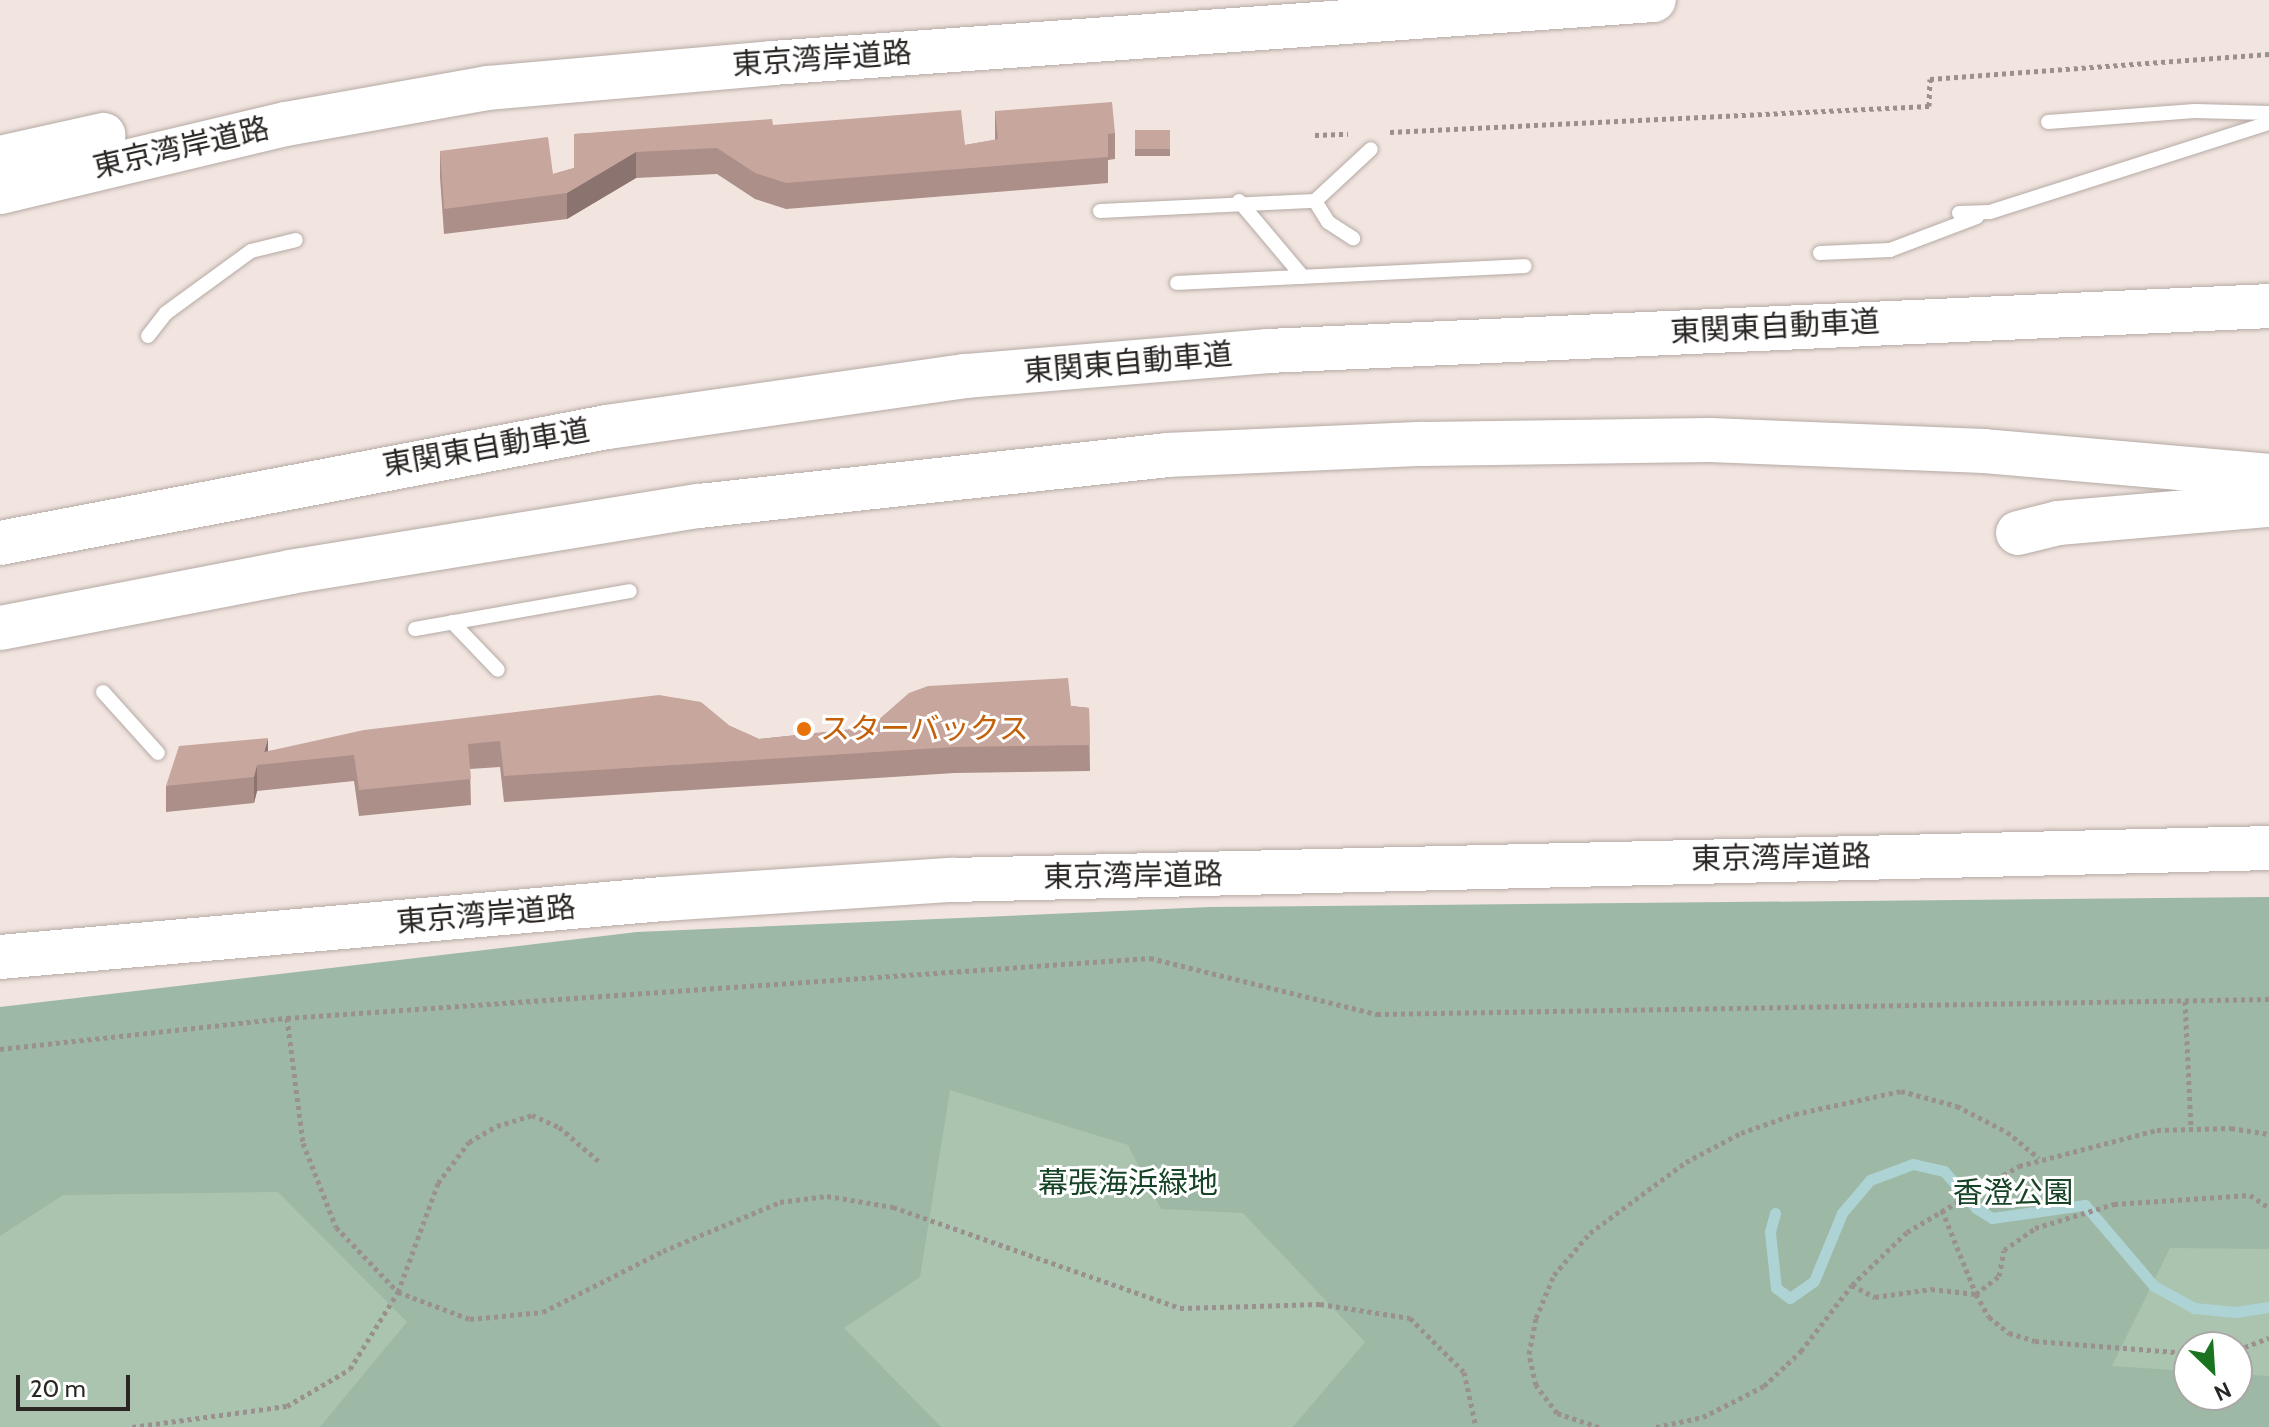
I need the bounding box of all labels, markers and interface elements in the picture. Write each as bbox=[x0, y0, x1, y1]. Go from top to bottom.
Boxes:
street label: 東京湾岸道路 bbox=[731, 35, 913, 83]
street label: 東京湾岸道路 bbox=[89, 110, 273, 186]
street label: 東関東自動車道 bbox=[1669, 304, 1881, 350]
street label: 東関東自動車道 bbox=[1022, 336, 1234, 390]
street label: 東関東自動車道 bbox=[379, 412, 593, 484]
place label: スターバックス bbox=[820, 711, 1030, 747]
marker: スターバックス bbox=[795, 720, 813, 738]
street label: 東京湾岸道路 bbox=[1691, 838, 1871, 878]
street label: 東京湾岸道路 bbox=[1043, 856, 1223, 896]
street label: 東京湾岸道路 bbox=[395, 889, 577, 941]
park label: 幕張海浜緑地 bbox=[1038, 1165, 1218, 1201]
park label: 香澄公園 bbox=[1953, 1175, 2073, 1211]
north arrow bbox=[2173, 1331, 2253, 1411]
scale bar bbox=[20, 1359, 134, 1409]
text: 20 m bbox=[30, 1374, 86, 1403]
text: N bbox=[2210, 1376, 2235, 1407]

